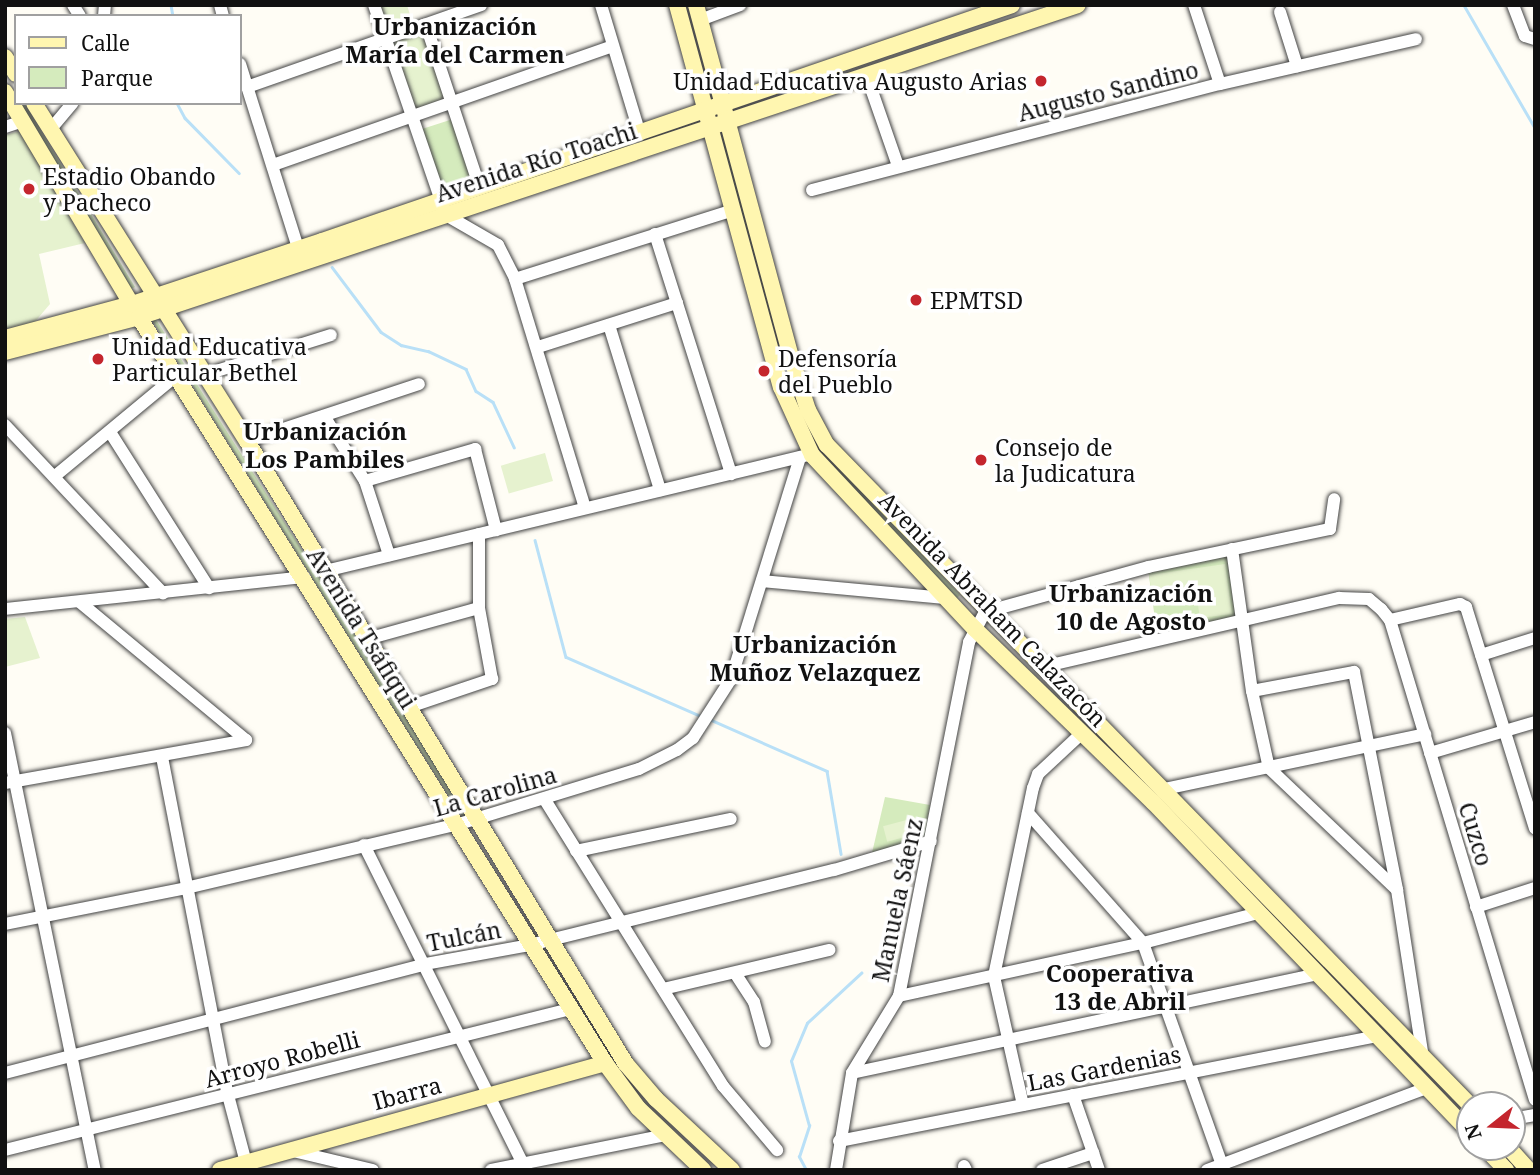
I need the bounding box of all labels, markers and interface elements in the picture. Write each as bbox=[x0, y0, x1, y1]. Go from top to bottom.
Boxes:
district label: Urbanización María del Carmen bbox=[345, 12, 565, 68]
legend bbox=[14, 14, 242, 105]
text: Calle bbox=[81, 29, 130, 57]
street label: Augusto Sandino bbox=[1015, 55, 1201, 127]
text: Parque bbox=[81, 64, 153, 92]
place label: Unidad Educativa Augusto Arias bbox=[673, 67, 1027, 95]
marker: Unidad Educativa Augusto Arias bbox=[1033, 73, 1049, 89]
street label: Avenida Río Toachi bbox=[432, 116, 640, 208]
place label: Estadio Obando y Pacheco bbox=[43, 162, 216, 216]
marker: Estadio Obando y Pacheco bbox=[21, 181, 37, 197]
place label: EPMTSD bbox=[930, 286, 1023, 314]
marker: EPMTSD bbox=[908, 292, 924, 308]
place label: Unidad Educativa Particular Bethel bbox=[112, 332, 307, 386]
place label: Defensoría del Pueblo bbox=[778, 344, 897, 398]
marker: Unidad Educativa Particular Bethel bbox=[90, 351, 106, 367]
marker: Defensoría del Pueblo bbox=[756, 363, 772, 379]
district label: Urbanización Los Pambiles bbox=[243, 417, 407, 473]
place label: Consejo de la Judicatura bbox=[995, 433, 1136, 487]
marker: Consejo de la Judicatura bbox=[973, 452, 989, 468]
street label: Avenida Abraham Calazacón bbox=[873, 486, 1113, 732]
street label: Avenida Tsáfiqui bbox=[301, 543, 423, 713]
district label: Urbanización 10 de Agosto bbox=[1049, 579, 1213, 635]
district label: Urbanización Muñoz Velazquez bbox=[709, 630, 921, 686]
street label: La Carolina bbox=[430, 760, 560, 822]
street label: Cuzco bbox=[1453, 799, 1499, 869]
street label: Manuela Sáenz bbox=[866, 816, 928, 984]
street label: Tulcán bbox=[425, 915, 503, 957]
district label: Cooperativa 13 de Abril bbox=[1046, 959, 1194, 1015]
street label: Arroyo Robelli bbox=[201, 1025, 363, 1093]
street label: Las Gardenias bbox=[1025, 1040, 1183, 1096]
street label: Ibarra bbox=[370, 1071, 444, 1115]
north arrow bbox=[1456, 1091, 1526, 1161]
text: N bbox=[1458, 1121, 1488, 1143]

